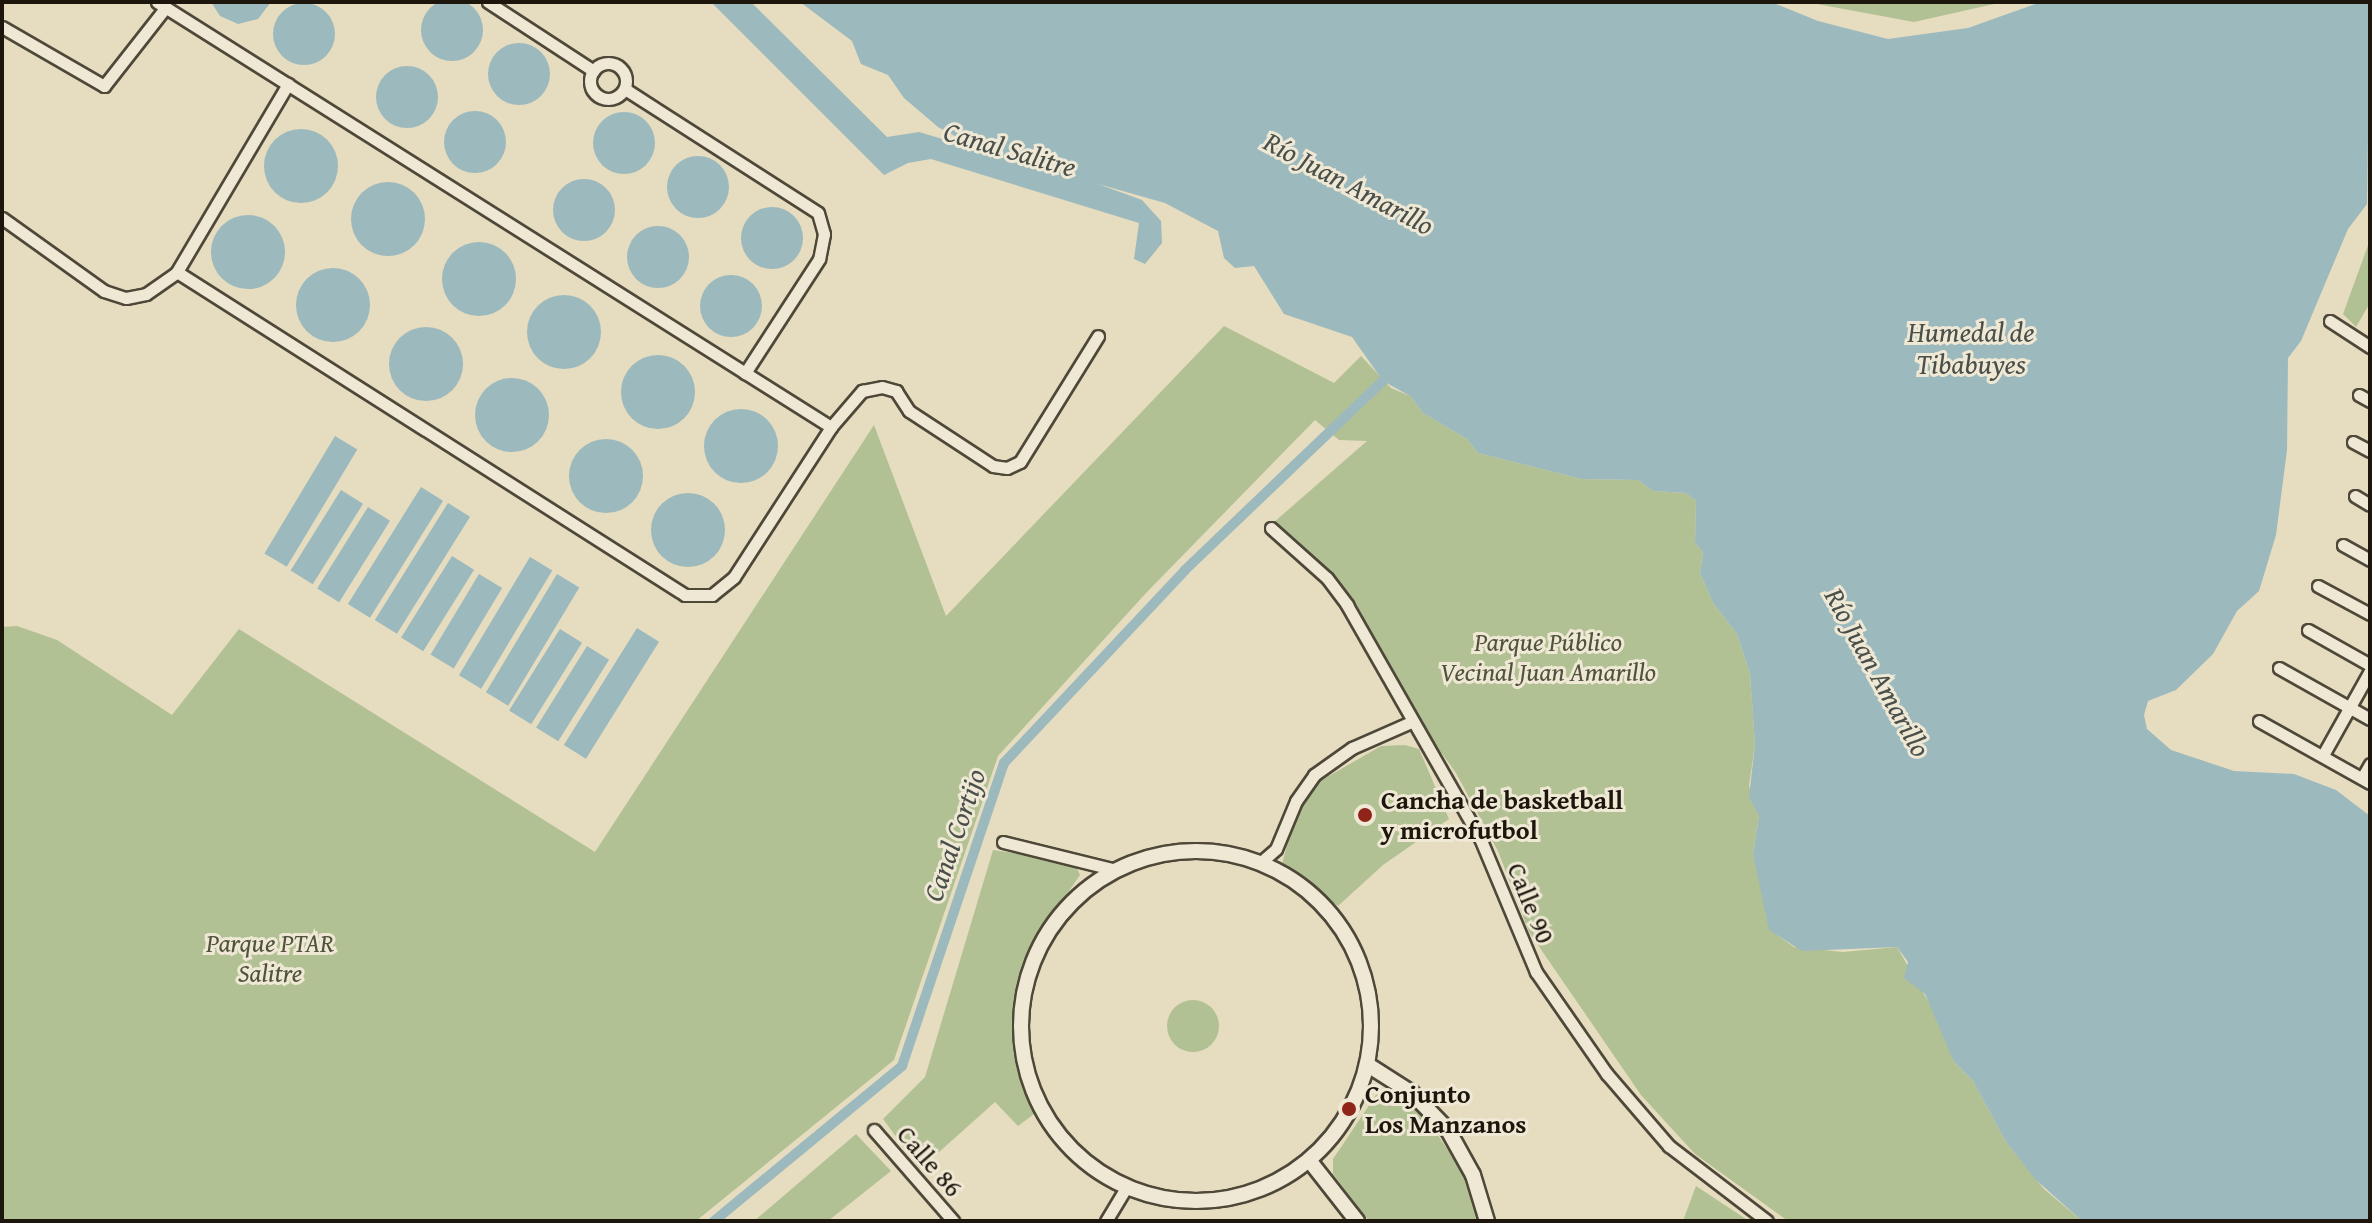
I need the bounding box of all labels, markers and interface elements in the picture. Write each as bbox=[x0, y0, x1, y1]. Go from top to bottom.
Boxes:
water label: Canal Salitre bbox=[940, 114, 1080, 184]
water label: Río Juan Amarillo bbox=[1258, 124, 1440, 242]
water label: Humedal de Tibabuyes bbox=[1908, 315, 2034, 381]
water label: Río Juan Amarillo bbox=[1818, 582, 1938, 762]
park label: Parque Público Vecinal Juan Amarillo bbox=[1440, 626, 1656, 688]
water label: Canal Cortijo bbox=[916, 764, 992, 906]
place label: Cancha de basketball y microfutbol bbox=[1381, 784, 1623, 846]
marker: Cancha de basketball y microfutbol bbox=[1356, 806, 1374, 824]
street label: Calle 90 bbox=[1501, 858, 1561, 948]
park label: Parque PTAR Salitre bbox=[206, 927, 334, 988]
place label: Conjunto Los Manzanos bbox=[1365, 1078, 1526, 1140]
marker: Conjunto Los Manzanos bbox=[1340, 1100, 1358, 1118]
street label: Calle 86 bbox=[891, 1119, 969, 1203]

